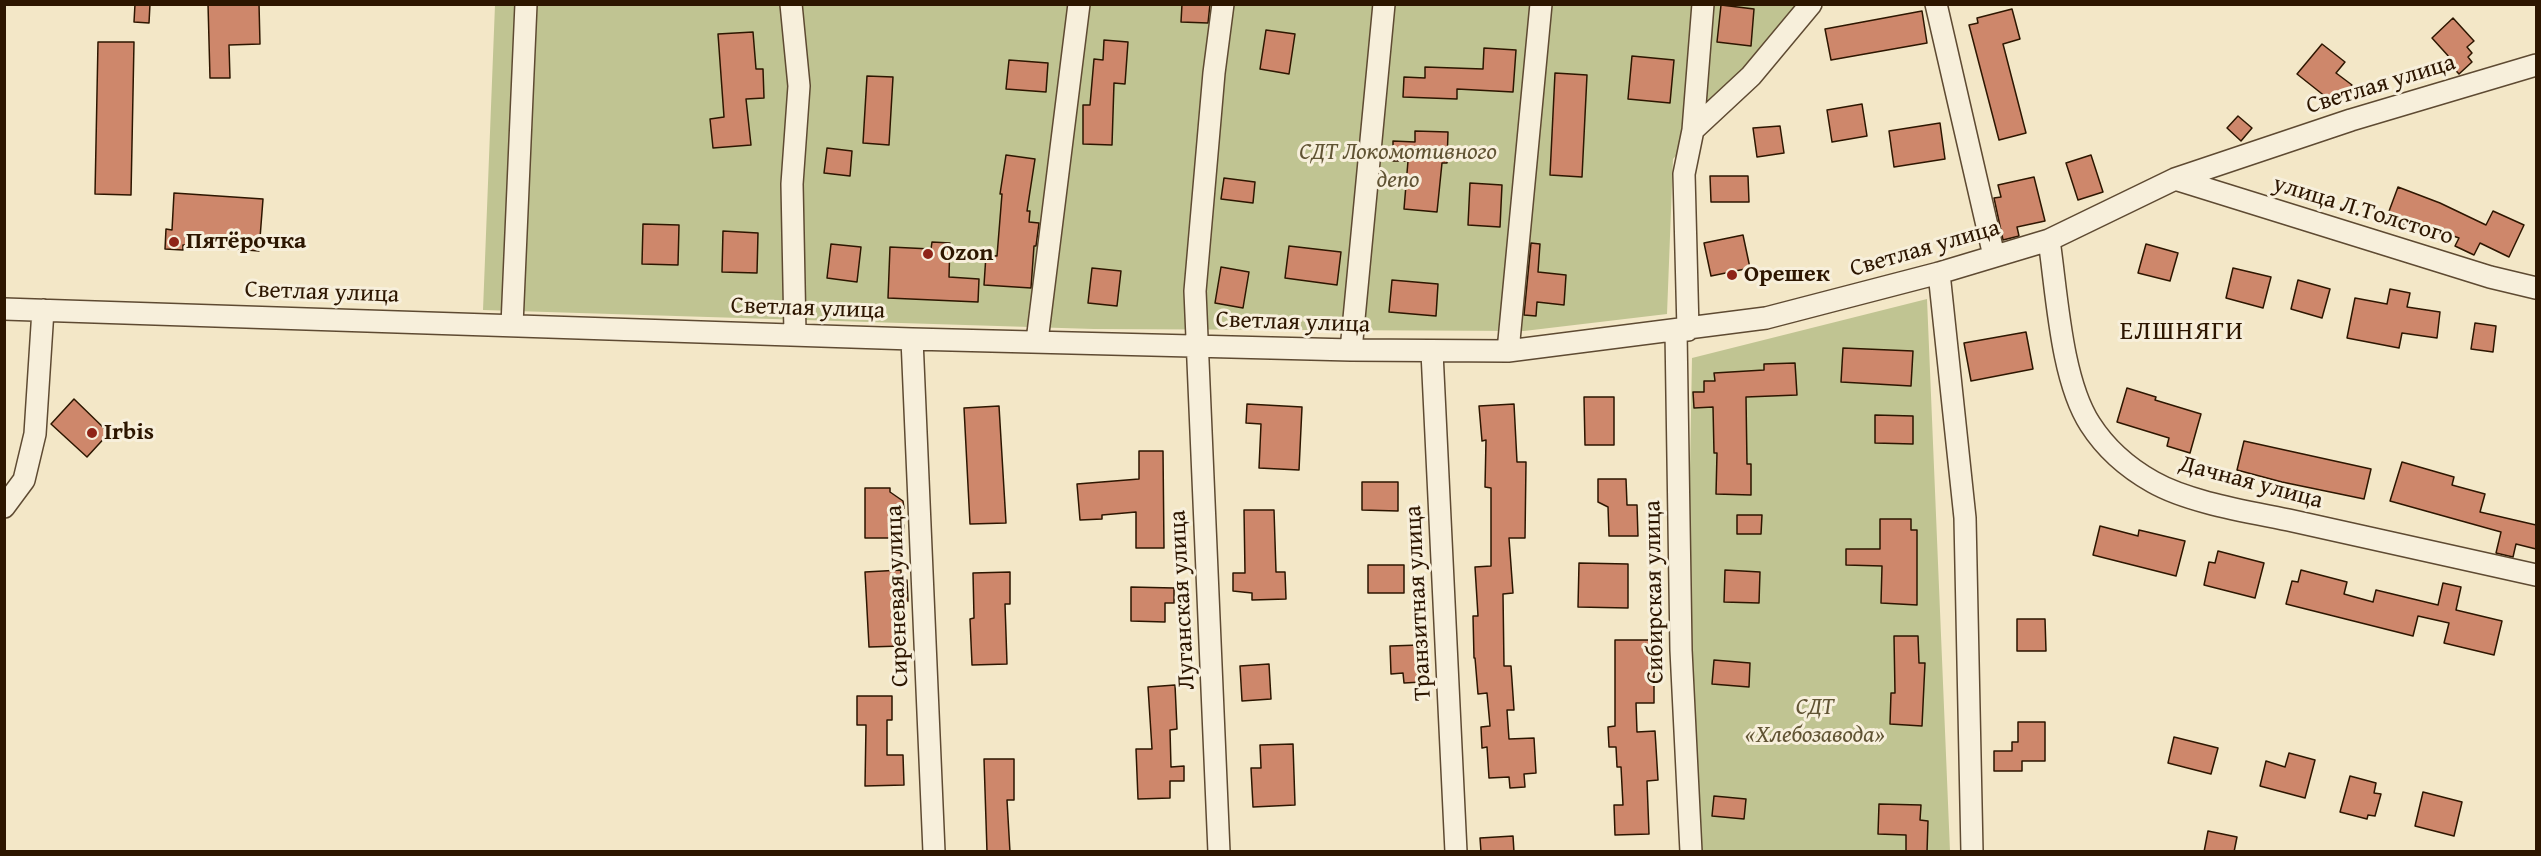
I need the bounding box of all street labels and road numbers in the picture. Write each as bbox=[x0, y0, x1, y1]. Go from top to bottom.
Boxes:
street label: Светлая улица bbox=[2303, 49, 2459, 121]
street label: улица Л.Толстого bbox=[2269, 170, 2457, 252]
street label: Светлая улица bbox=[1847, 214, 2003, 284]
street label: Светлая улица bbox=[244, 276, 400, 310]
street label: Светлая улица bbox=[730, 292, 886, 326]
street label: Светлая улица bbox=[1215, 306, 1371, 340]
street label: Дачная улица bbox=[2176, 450, 2326, 516]
street label: Сибирская улица bbox=[1639, 500, 1671, 684]
street label: Сиреневая улица bbox=[880, 505, 916, 687]
street label: Транзитная улица bbox=[1400, 505, 1438, 701]
street label: Луганская улица bbox=[1164, 509, 1202, 691]

